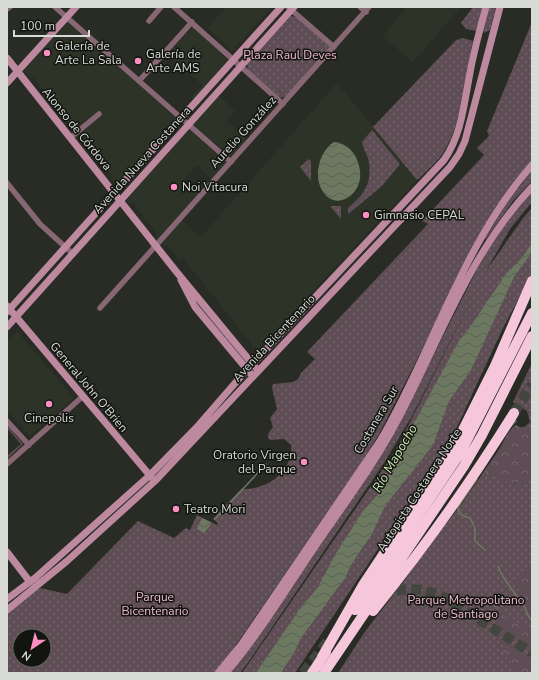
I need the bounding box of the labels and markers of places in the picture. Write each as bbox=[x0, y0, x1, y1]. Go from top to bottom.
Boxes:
place label: Galería de Arte La Sala bbox=[55, 38, 122, 68]
place label: Galería de Arte AMS bbox=[146, 46, 201, 76]
marker: Galería de Arte La Sala bbox=[42, 48, 52, 58]
marker: Galería de Arte AMS bbox=[133, 56, 143, 66]
place label: Noi Vitacura bbox=[182, 179, 248, 195]
marker: Noi Vitacura bbox=[169, 182, 179, 192]
place label: Gimnasio CEPAL bbox=[374, 207, 465, 223]
marker: Gimnasio CEPAL bbox=[361, 210, 371, 220]
marker: Cinepolis bbox=[44, 399, 54, 409]
place label: Cinepolis bbox=[24, 410, 74, 426]
place label: Oratorio Virgen del Parque bbox=[213, 447, 296, 477]
marker: Oratorio Virgen del Parque bbox=[299, 457, 309, 467]
place label: Teatro Mori bbox=[184, 501, 245, 517]
marker: Teatro Mori bbox=[171, 504, 181, 514]

